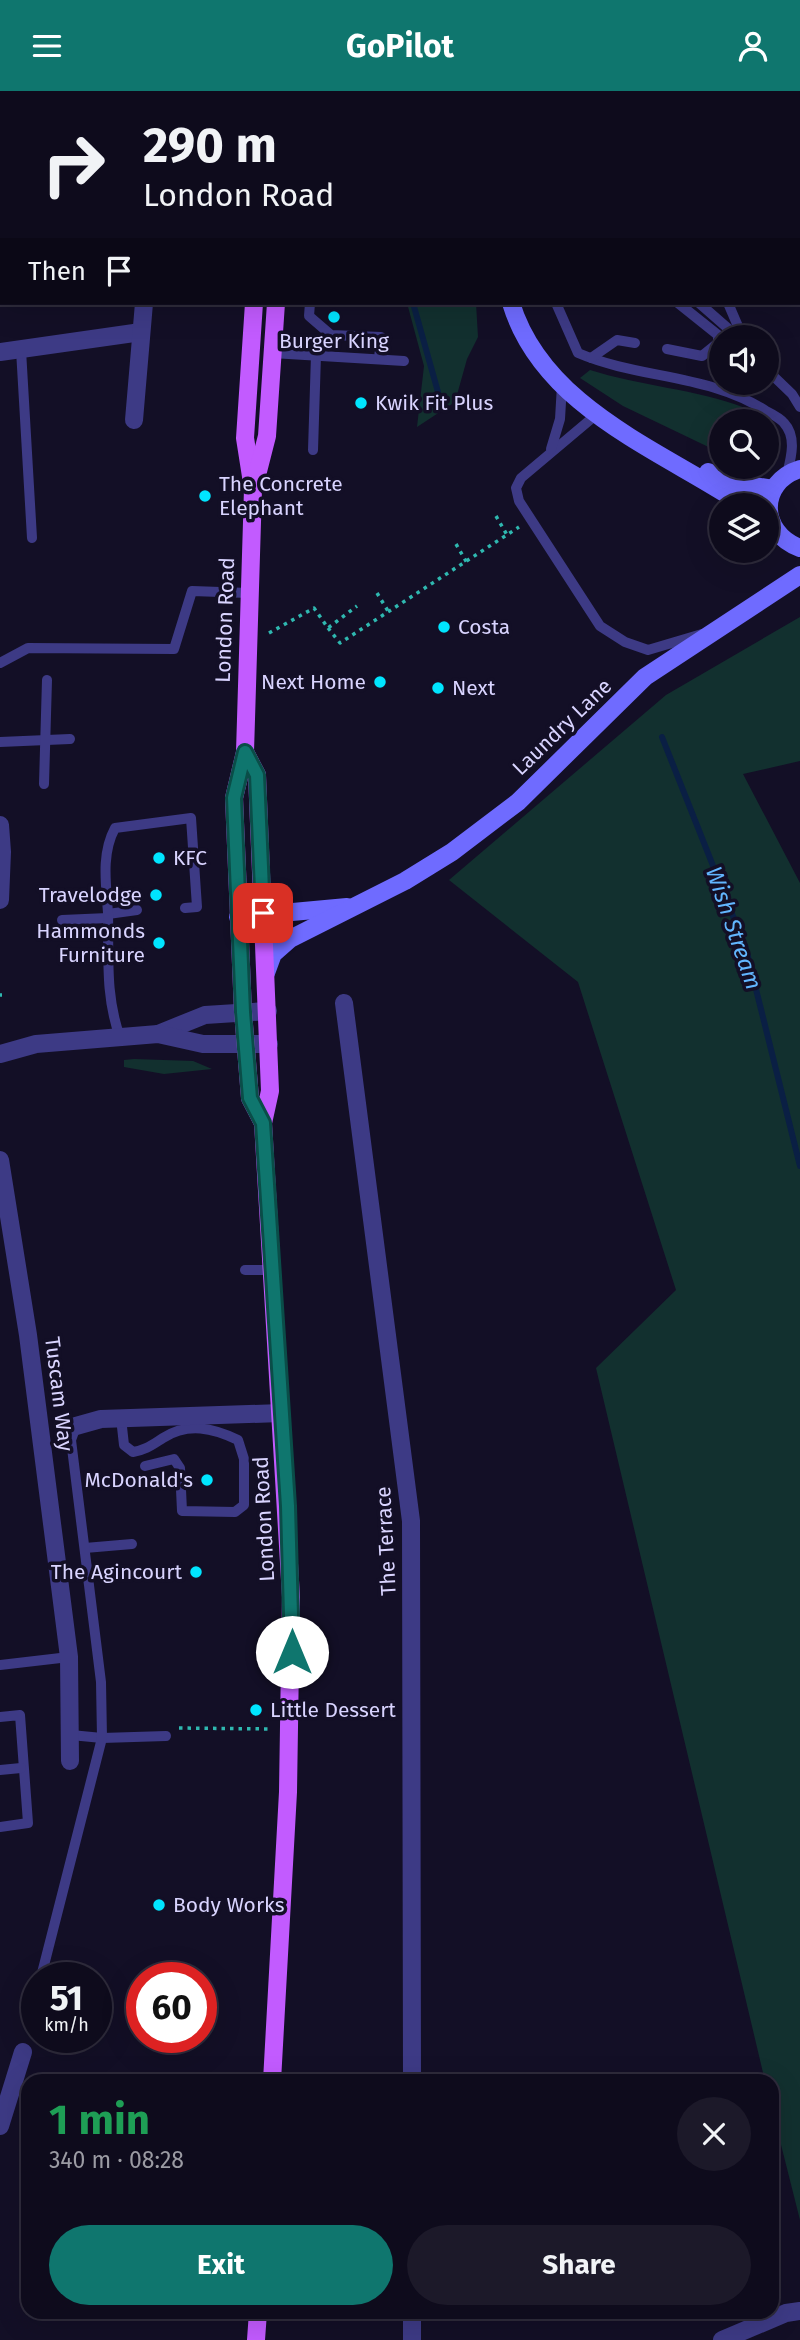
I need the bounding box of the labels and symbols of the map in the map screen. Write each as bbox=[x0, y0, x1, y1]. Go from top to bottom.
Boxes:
marker: Burger King bbox=[326, 309, 342, 325]
place label: Burger King bbox=[279, 328, 389, 354]
place label: Kwik Fit Plus bbox=[375, 390, 494, 416]
marker: Kwik Fit Plus bbox=[353, 395, 369, 411]
place label: The Concrete Elephant bbox=[219, 471, 343, 521]
marker: The Concrete Elephant bbox=[197, 488, 213, 504]
street label: London Road bbox=[210, 557, 240, 683]
place label: Costa bbox=[458, 614, 510, 640]
marker: Costa bbox=[436, 619, 452, 635]
place label: Next Home bbox=[261, 669, 366, 695]
street label: Laundry Lane bbox=[507, 673, 617, 781]
marker: Next Home bbox=[372, 674, 388, 690]
place label: Next bbox=[452, 675, 496, 701]
marker: Next bbox=[430, 680, 446, 696]
place label: KFC bbox=[173, 845, 207, 871]
marker: KFC bbox=[151, 850, 167, 866]
water label: Wish Stream bbox=[700, 863, 768, 993]
place label: Travelodge bbox=[39, 882, 142, 908]
pin bbox=[233, 883, 293, 943]
marker: Travelodge bbox=[148, 887, 164, 903]
place label: Hammonds Furniture bbox=[36, 918, 145, 968]
marker: Hammonds Furniture bbox=[151, 935, 167, 951]
street label: Tuscam Way bbox=[39, 1335, 79, 1453]
street label: London Road bbox=[248, 1456, 280, 1582]
place label: McDonald's bbox=[85, 1467, 193, 1493]
marker: McDonald's bbox=[199, 1472, 215, 1488]
street label: The Terrace bbox=[370, 1486, 402, 1596]
place label: The Agincourt bbox=[51, 1559, 182, 1585]
marker: The Agincourt bbox=[188, 1564, 204, 1580]
position arrow bbox=[255, 1615, 329, 1689]
place label: Little Dessert bbox=[270, 1697, 396, 1723]
marker: Little Dessert bbox=[248, 1702, 264, 1718]
place label: Body Works bbox=[173, 1892, 285, 1918]
marker: Body Works bbox=[151, 1897, 167, 1913]
speed limit sign: 60 bbox=[126, 1962, 217, 2053]

